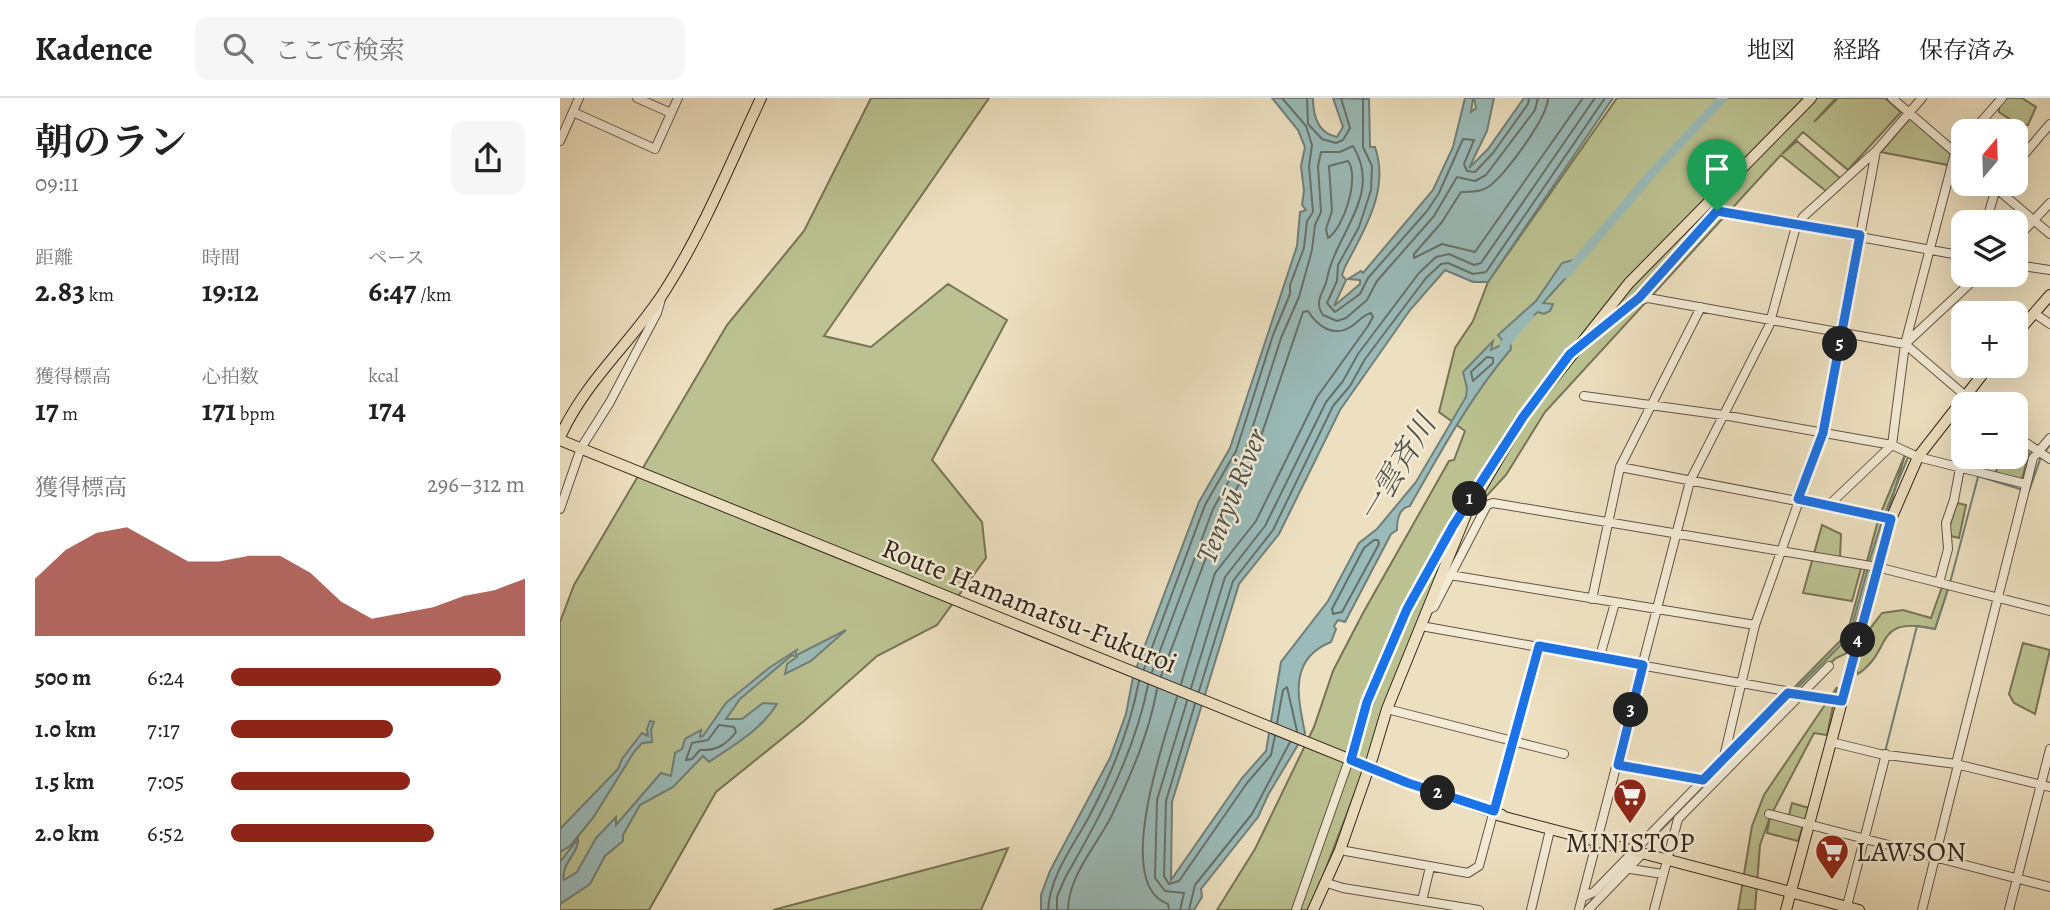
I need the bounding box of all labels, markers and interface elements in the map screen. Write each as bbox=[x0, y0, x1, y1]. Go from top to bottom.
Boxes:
search box bbox=[195, 17, 685, 80]
text: Kadence bbox=[35, 26, 153, 71]
icon: search bbox=[219, 29, 257, 67]
text: ここで検索 bbox=[275, 33, 405, 68]
text: 地図 bbox=[1747, 34, 1795, 66]
text: 経路 bbox=[1833, 34, 1881, 66]
text: 保存済み bbox=[1919, 34, 2015, 66]
text: 朝のラン bbox=[35, 116, 187, 168]
north arrow bbox=[1951, 119, 2028, 196]
map controls bbox=[1951, 119, 2028, 469]
button: share bbox=[451, 121, 525, 195]
pin bbox=[1687, 139, 1747, 211]
icon: arrive bbox=[1698, 150, 1736, 188]
text: 09:11 bbox=[35, 168, 79, 199]
button: layers bbox=[1951, 210, 2028, 287]
text: 距離 bbox=[35, 245, 73, 271]
text: 時間 bbox=[202, 245, 240, 271]
text: ペース bbox=[368, 245, 424, 271]
text: 2.83 bbox=[35, 271, 85, 311]
text: 19:12 bbox=[202, 271, 259, 311]
text: 6:47 bbox=[368, 271, 416, 311]
text: km bbox=[85, 282, 114, 308]
text: /km bbox=[416, 282, 452, 308]
button: + bbox=[1951, 301, 2028, 378]
pin: 5 bbox=[1822, 327, 1858, 362]
text: 5 bbox=[1835, 330, 1844, 356]
text: kcal bbox=[368, 363, 399, 389]
text: 獲得標高 bbox=[35, 364, 111, 390]
text: 心拍数 bbox=[202, 364, 259, 390]
text: 174 bbox=[368, 389, 406, 429]
text: 17 bbox=[35, 390, 59, 430]
text: 171 bbox=[202, 390, 236, 430]
button: − bbox=[1951, 392, 2028, 469]
text: m bbox=[59, 401, 78, 427]
text: bpm bbox=[236, 401, 275, 427]
water label: 一雲斉川 bbox=[1349, 405, 1447, 531]
water label: Tenryū River bbox=[1186, 421, 1277, 569]
text: 296–312 m bbox=[427, 469, 525, 500]
text: 獲得標高 bbox=[35, 472, 127, 503]
pin: 1 bbox=[1452, 482, 1488, 516]
text: 1 bbox=[1466, 485, 1473, 511]
street label: Route Hamamatsu-Fukuroi bbox=[876, 529, 1183, 683]
pin: 4 bbox=[1840, 622, 1876, 658]
text: 4 bbox=[1853, 626, 1862, 652]
text: 500 m bbox=[35, 662, 91, 693]
text: 6:24 bbox=[147, 662, 184, 693]
pin: 3 bbox=[1614, 692, 1648, 728]
text: 3 bbox=[1626, 696, 1635, 722]
text: 1.0 km bbox=[35, 714, 96, 745]
text: 7:17 bbox=[147, 714, 180, 745]
text: 1.5 km bbox=[35, 766, 95, 797]
text: 7:05 bbox=[147, 766, 184, 797]
pin: 2 bbox=[1420, 776, 1456, 810]
supermarket icon: MINISTOP bbox=[1611, 776, 1649, 825]
text: 2 bbox=[1433, 779, 1442, 805]
text: 2.0 km bbox=[35, 818, 99, 849]
text: 6:52 bbox=[147, 818, 184, 849]
place label: MINISTOP bbox=[1566, 824, 1694, 862]
supermarket icon: LAWSON bbox=[1813, 832, 1851, 881]
place label: LAWSON bbox=[1856, 833, 1966, 871]

